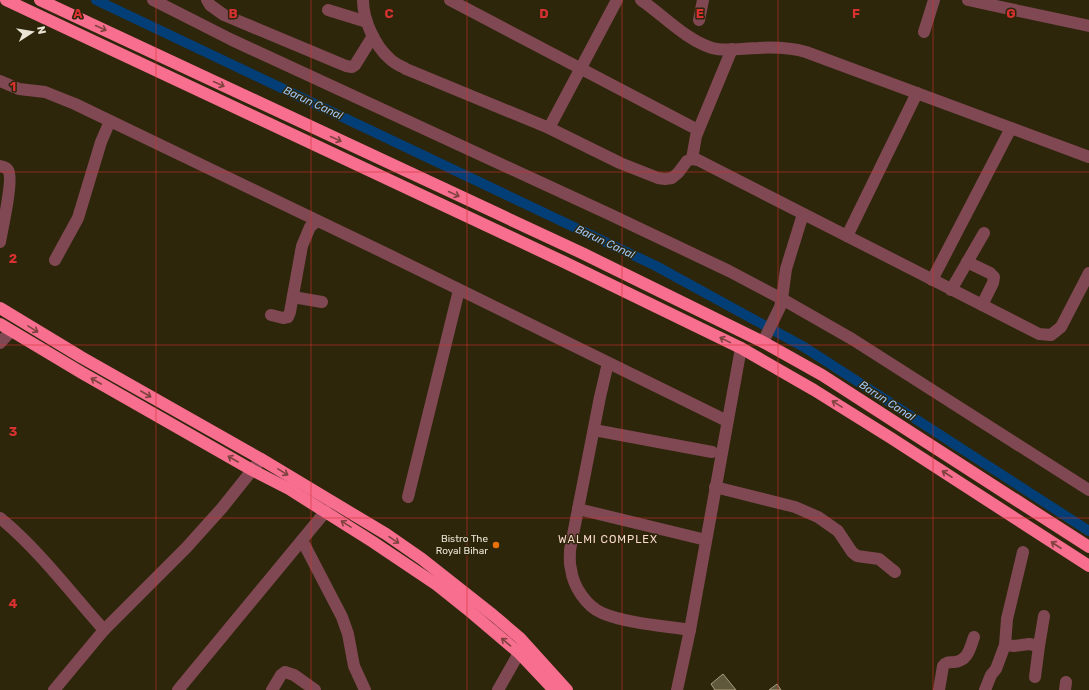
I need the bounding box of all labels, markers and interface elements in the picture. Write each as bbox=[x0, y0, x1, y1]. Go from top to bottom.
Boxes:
text: A bbox=[73, 6, 83, 21]
text: B bbox=[228, 6, 238, 21]
text: C bbox=[384, 6, 394, 21]
text: D bbox=[539, 6, 549, 21]
text: E bbox=[696, 6, 704, 21]
text: F bbox=[852, 6, 860, 21]
text: G bbox=[1006, 6, 1016, 21]
north arrow bbox=[12, 12, 52, 52]
text: N bbox=[34, 25, 48, 35]
one-way arrow bbox=[95, 25, 107, 32]
text: 1 bbox=[10, 79, 16, 94]
one-way arrow bbox=[212, 81, 224, 88]
water label: Barun Canal bbox=[281, 84, 345, 122]
one-way arrow bbox=[330, 136, 342, 143]
one-way arrow bbox=[448, 191, 460, 198]
water label: Barun Canal bbox=[573, 223, 637, 261]
text: 2 bbox=[9, 251, 17, 266]
one-way arrow bbox=[27, 325, 39, 333]
one-way arrow bbox=[719, 336, 731, 343]
one-way arrow bbox=[90, 376, 102, 384]
water label: Barun Canal bbox=[857, 378, 917, 424]
one-way arrow bbox=[140, 390, 152, 398]
one-way arrow bbox=[831, 400, 843, 408]
text: 3 bbox=[9, 424, 18, 439]
one-way arrow bbox=[227, 455, 239, 463]
one-way arrow bbox=[277, 468, 289, 476]
one-way arrow bbox=[942, 470, 953, 478]
one-way arrow bbox=[341, 520, 352, 528]
place label: Bistro The Royal Bihar bbox=[436, 533, 488, 557]
district label: WALMI COMPLEX bbox=[558, 533, 658, 546]
one-way arrow bbox=[388, 536, 399, 544]
marker: Bistro The Royal Bihar bbox=[491, 540, 501, 550]
one-way arrow bbox=[1050, 540, 1062, 548]
text: 4 bbox=[9, 596, 18, 611]
one-way arrow bbox=[501, 638, 512, 647]

